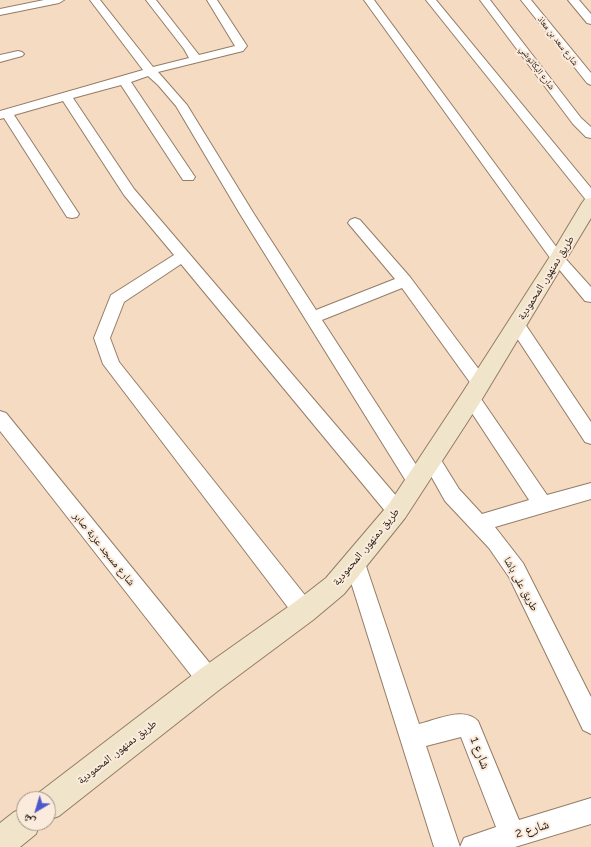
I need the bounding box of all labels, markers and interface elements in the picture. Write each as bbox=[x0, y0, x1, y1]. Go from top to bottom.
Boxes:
street label: شارع سعد بن معاذ bbox=[535, 14, 581, 68]
street label: شارع البكاتوشي bbox=[517, 44, 557, 92]
street label: طريق دمنهور, المحمودية bbox=[515, 233, 577, 323]
street label: طريق دمنهور, المحمودية bbox=[330, 506, 402, 588]
street label: شارع مسجد عزبة صابر bbox=[70, 509, 138, 589]
street label: طريق على باشا bbox=[501, 555, 541, 613]
street label: طريق دمنهور, المحمودية bbox=[75, 717, 159, 787]
street label: شارع 1 bbox=[467, 735, 493, 771]
north arrow bbox=[16, 791, 56, 831]
text: ش bbox=[20, 811, 38, 829]
street label: شارع 2 bbox=[513, 816, 551, 842]

